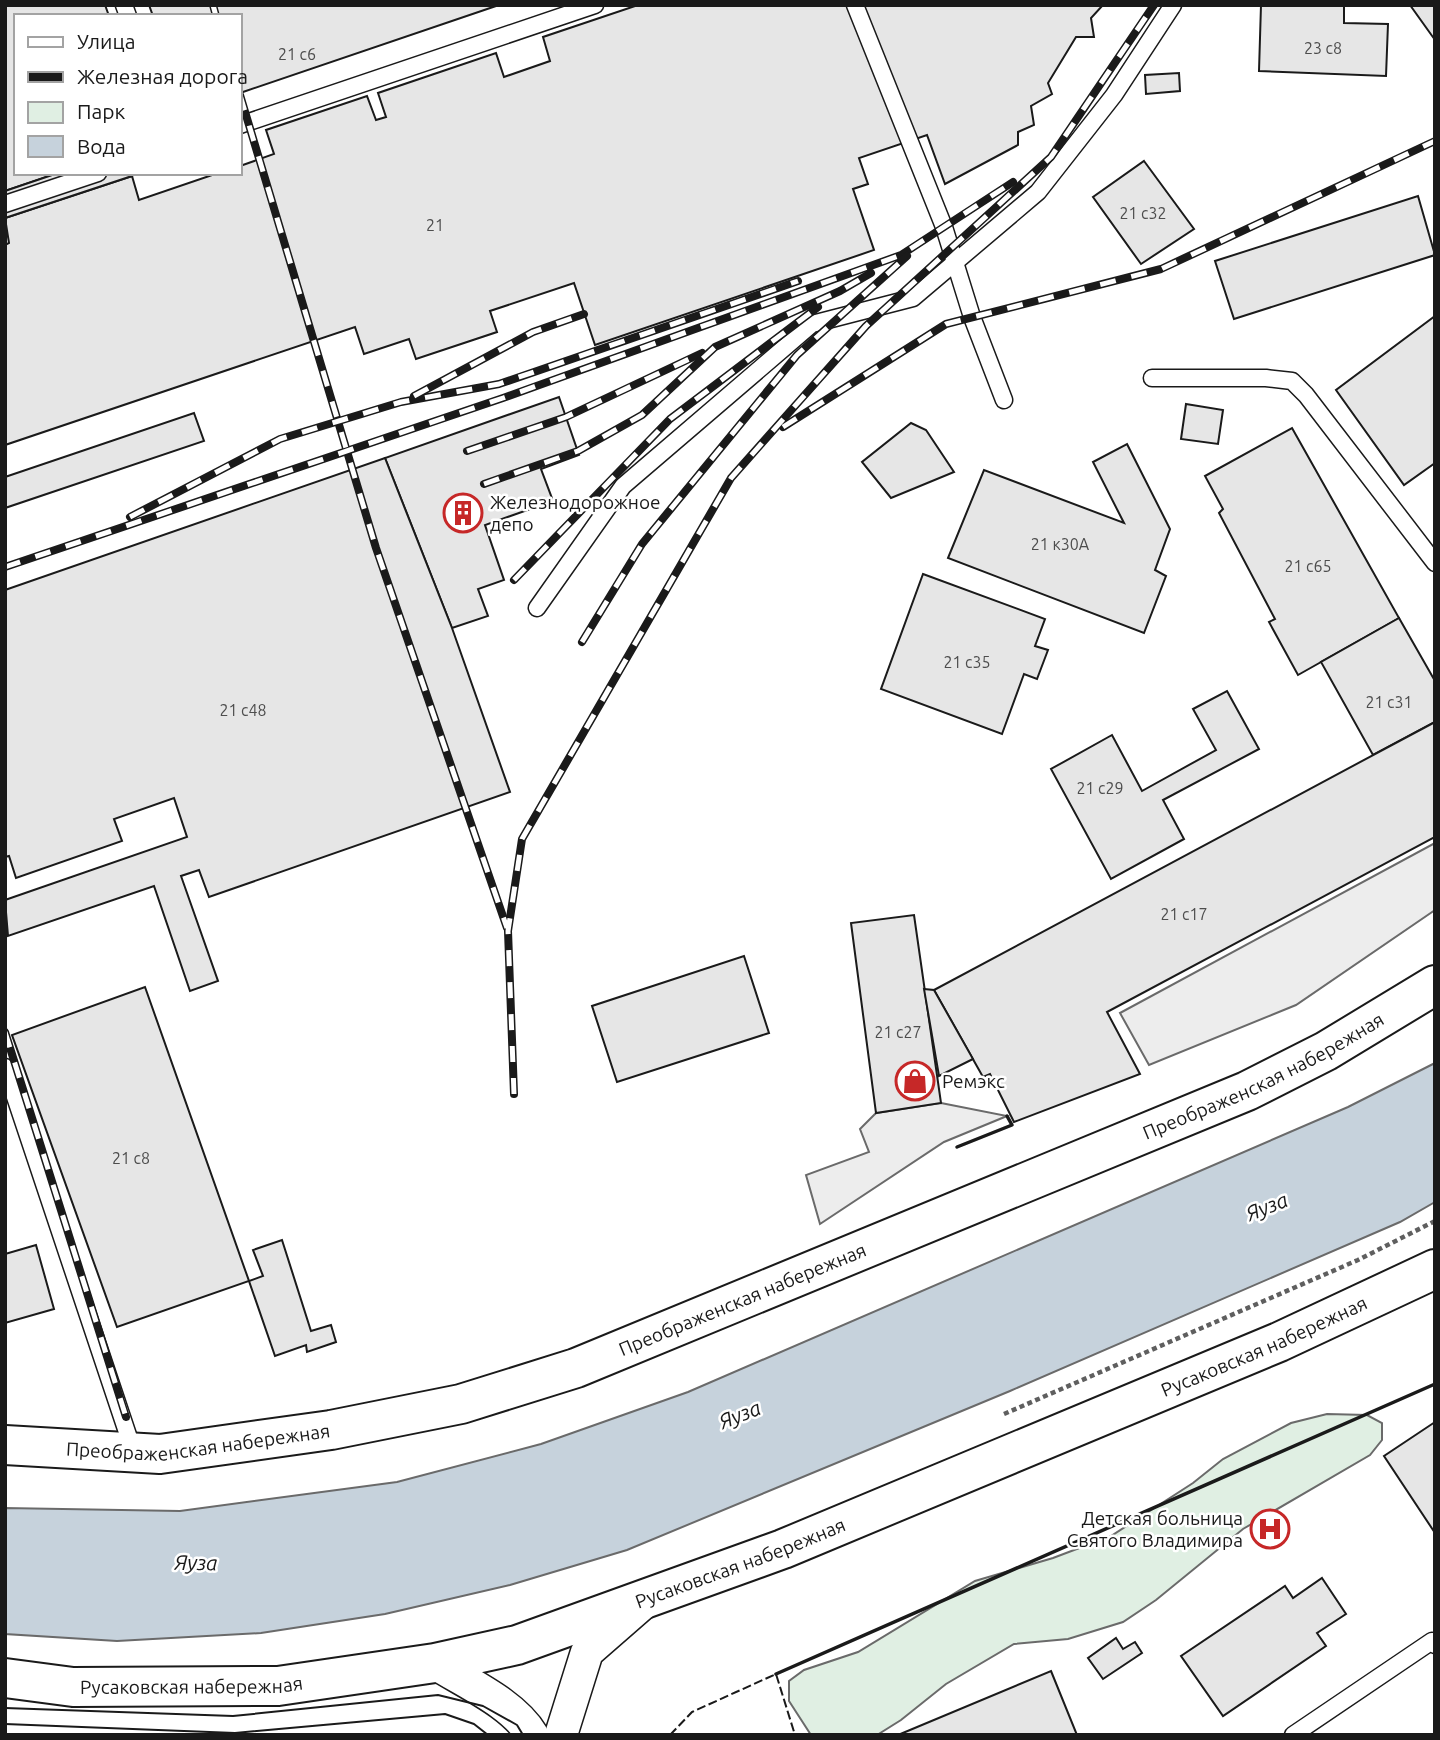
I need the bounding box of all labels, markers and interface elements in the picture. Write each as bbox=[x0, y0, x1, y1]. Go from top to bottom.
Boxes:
legend bbox=[14, 14, 242, 175]
text: Улица bbox=[77, 29, 135, 53]
house number: 23 с8 bbox=[1304, 39, 1342, 57]
house number: 21 с6 bbox=[278, 45, 316, 63]
text: Железная дорога bbox=[77, 64, 248, 88]
text: Парк bbox=[77, 99, 126, 123]
text: Вода bbox=[77, 134, 126, 158]
house number: 21 с32 bbox=[1119, 204, 1167, 222]
house number: 21 bbox=[426, 216, 444, 234]
place label: Железнодорожное депо bbox=[490, 491, 661, 535]
building icon: Железнодорожное депо bbox=[442, 492, 484, 534]
house number: 21 к30А bbox=[1031, 535, 1090, 553]
house number: 21 с65 bbox=[1284, 557, 1332, 575]
house number: 21 с35 bbox=[943, 653, 991, 671]
house number: 21 с31 bbox=[1365, 693, 1413, 711]
house number: 21 с48 bbox=[219, 701, 267, 719]
house number: 21 с29 bbox=[1076, 779, 1124, 797]
house number: 21 с17 bbox=[1160, 905, 1208, 923]
street label: Преображенская набережная bbox=[1139, 1008, 1388, 1144]
house number: 21 с27 bbox=[874, 1023, 922, 1041]
shop icon: Ремэкс bbox=[894, 1060, 936, 1102]
place label: Ремэкс bbox=[942, 1070, 1005, 1092]
house number: 21 с8 bbox=[112, 1149, 150, 1167]
water label: Яуза bbox=[1241, 1187, 1291, 1226]
street label: Преображенская набережная bbox=[615, 1238, 869, 1360]
street label: Русаковская набережная bbox=[1158, 1291, 1371, 1401]
water label: Яуза bbox=[714, 1395, 764, 1434]
street label: Преображенская набережная bbox=[65, 1419, 331, 1465]
place label: Детская больница Святого Владимира bbox=[1067, 1507, 1243, 1551]
hospital icon: Детская больница Святого Владимира bbox=[1249, 1508, 1291, 1550]
street label: Русаковская набережная bbox=[632, 1513, 848, 1612]
water label: Яуза bbox=[173, 1550, 218, 1574]
street label: Русаковская набережная bbox=[80, 1672, 304, 1698]

